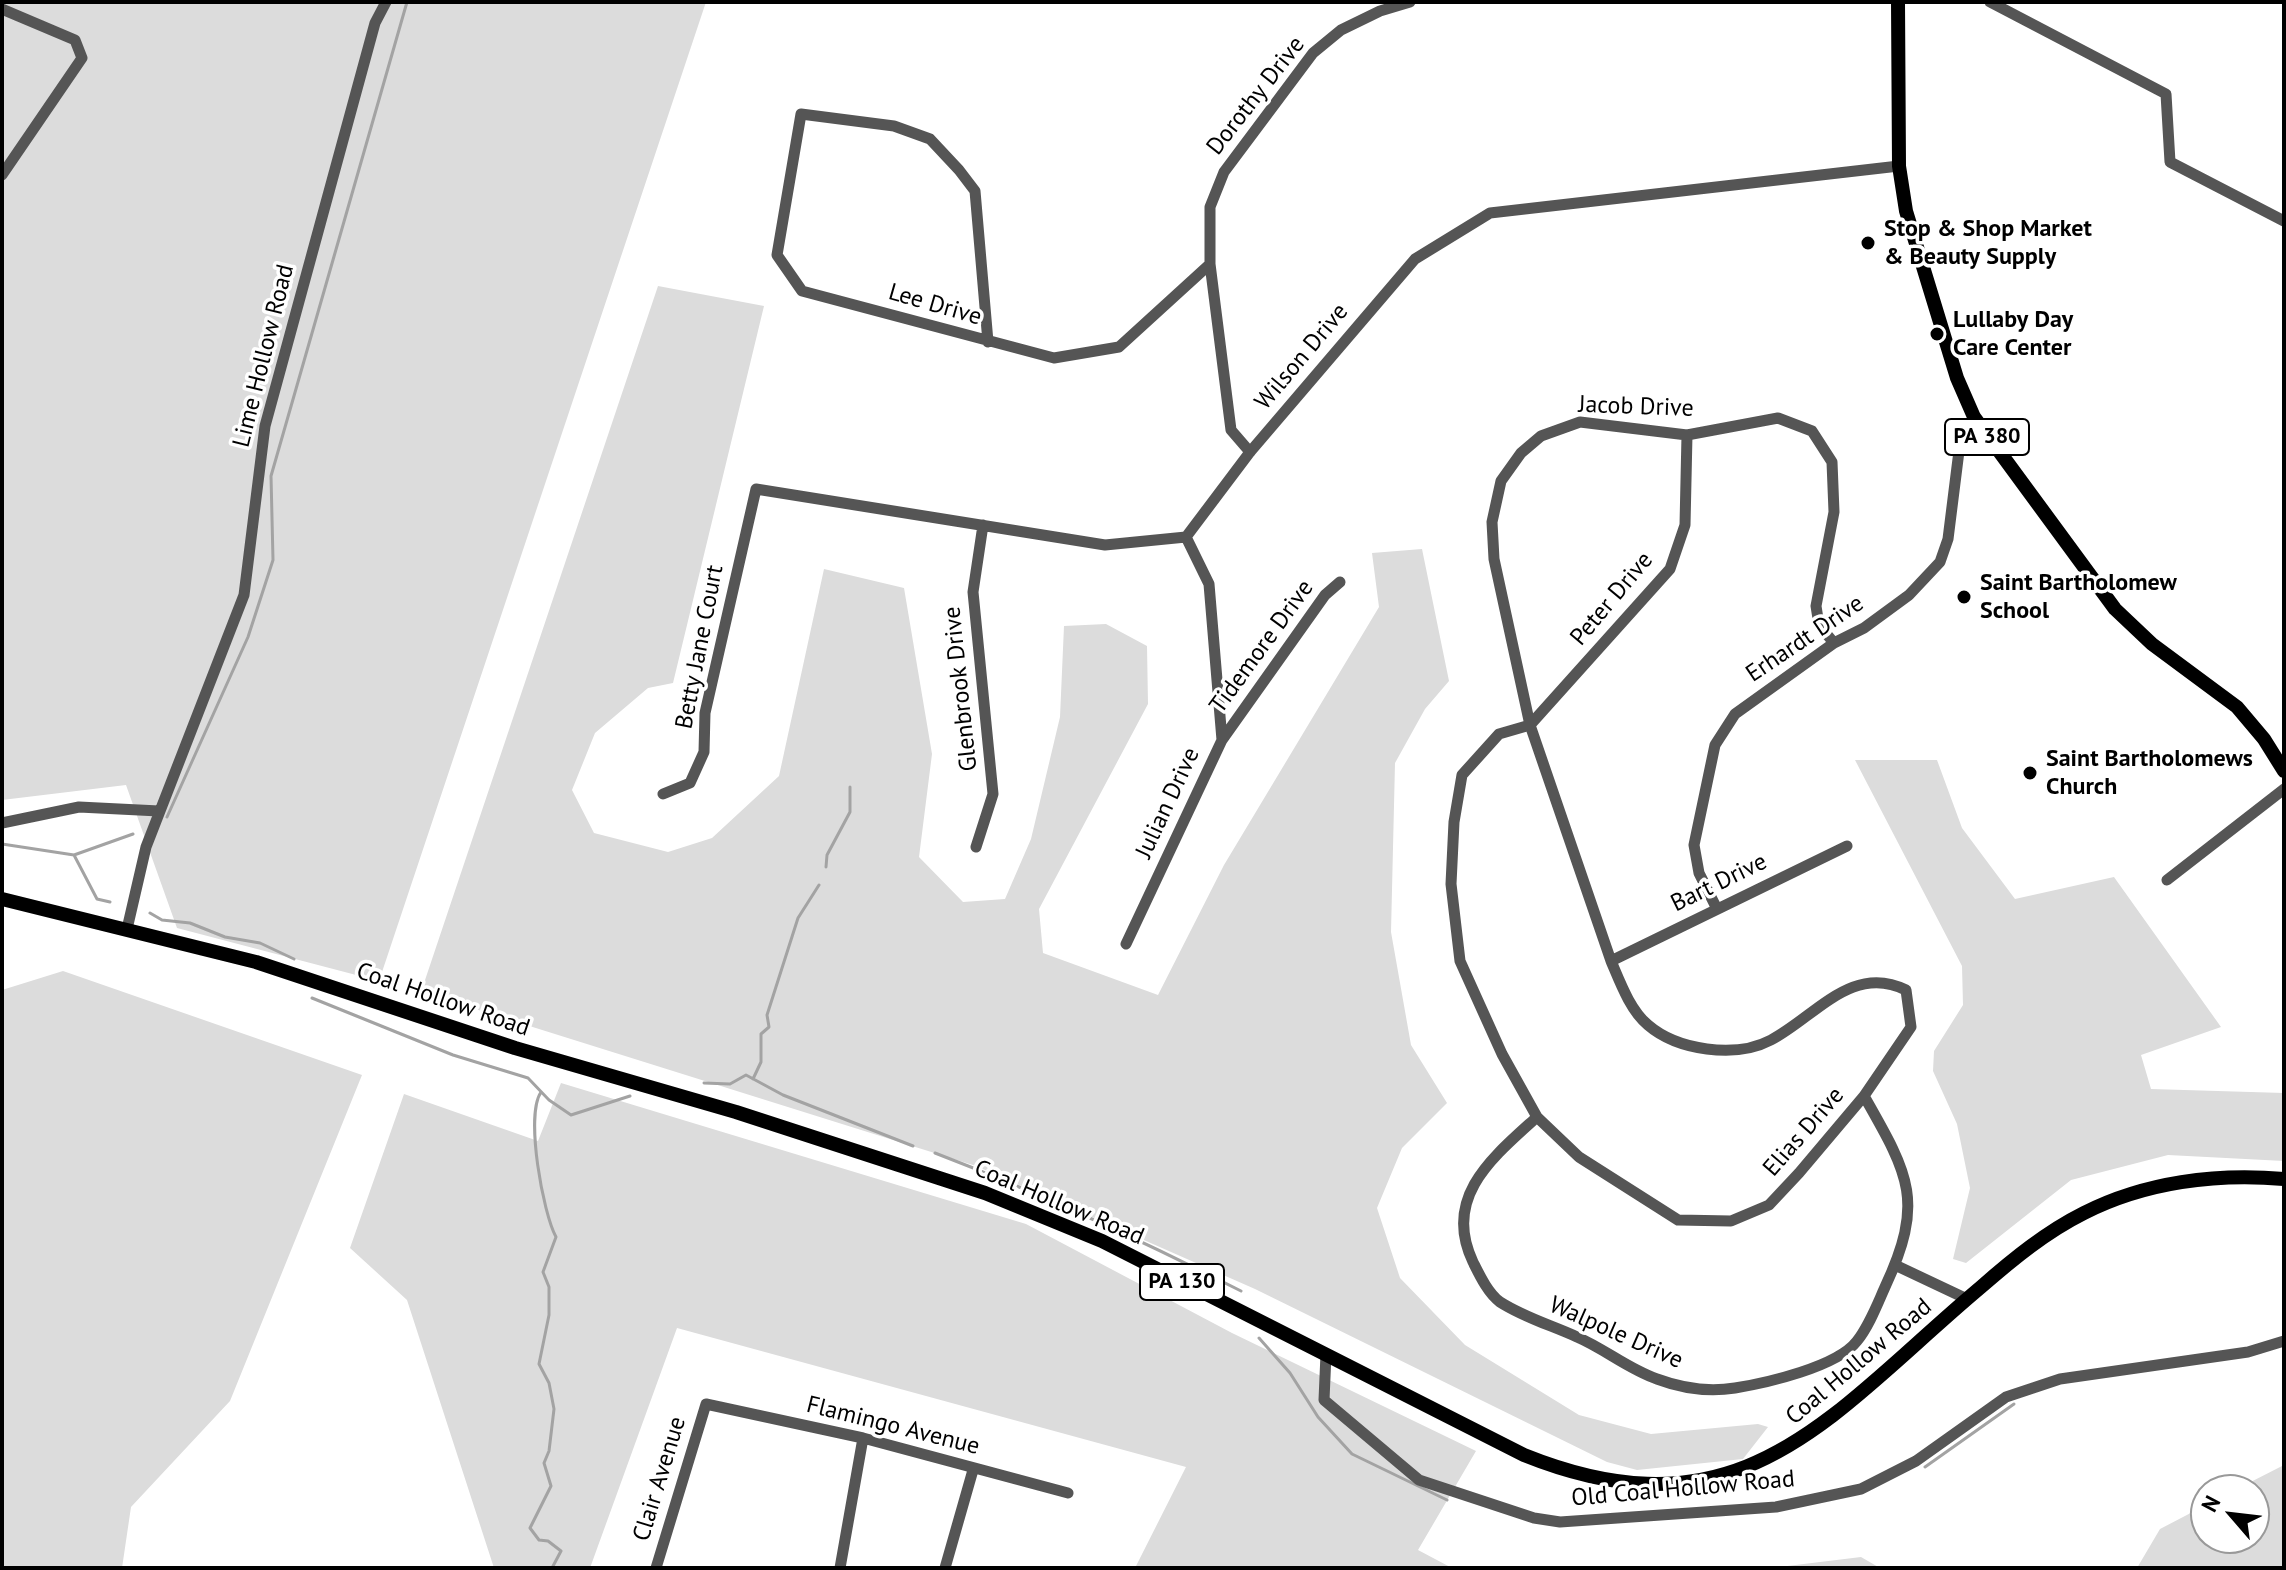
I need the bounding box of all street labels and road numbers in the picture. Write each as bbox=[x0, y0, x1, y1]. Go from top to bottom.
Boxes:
street label: Dorothy Drive bbox=[1201, 31, 1311, 161]
street label: Lime Hollow Road bbox=[227, 262, 301, 450]
street label: Lee Drive bbox=[885, 278, 985, 332]
street label: Wilson Drive bbox=[1249, 298, 1355, 416]
street label: Jacob Drive bbox=[1578, 391, 1694, 423]
road number: PA 380 bbox=[1945, 419, 2029, 455]
street label: Peter Drive bbox=[1565, 546, 1659, 652]
street label: Betty Jane Court bbox=[670, 563, 730, 731]
street label: Tidemore Drive bbox=[1204, 575, 1320, 719]
street label: Erhardt Drive bbox=[1741, 589, 1869, 689]
street label: Glenbrook Drive bbox=[938, 605, 984, 773]
street label: Julian Drive bbox=[1130, 743, 1206, 863]
street label: Bart Drive bbox=[1666, 847, 1772, 919]
street label: Coal Hollow Road bbox=[353, 957, 533, 1043]
street label: Elias Drive bbox=[1758, 1082, 1850, 1182]
street label: Coal Hollow Road bbox=[970, 1154, 1148, 1252]
road number: PA 130 bbox=[1140, 1264, 1224, 1300]
street label: Walpole Drive bbox=[1545, 1291, 1687, 1375]
street label: Coal Hollow Road bbox=[1780, 1293, 1938, 1431]
street label: Flamingo Avenue bbox=[803, 1391, 983, 1461]
street label: Clair Avenue bbox=[627, 1413, 693, 1545]
street label: Old Coal Hollow Road bbox=[1570, 1465, 1796, 1513]

